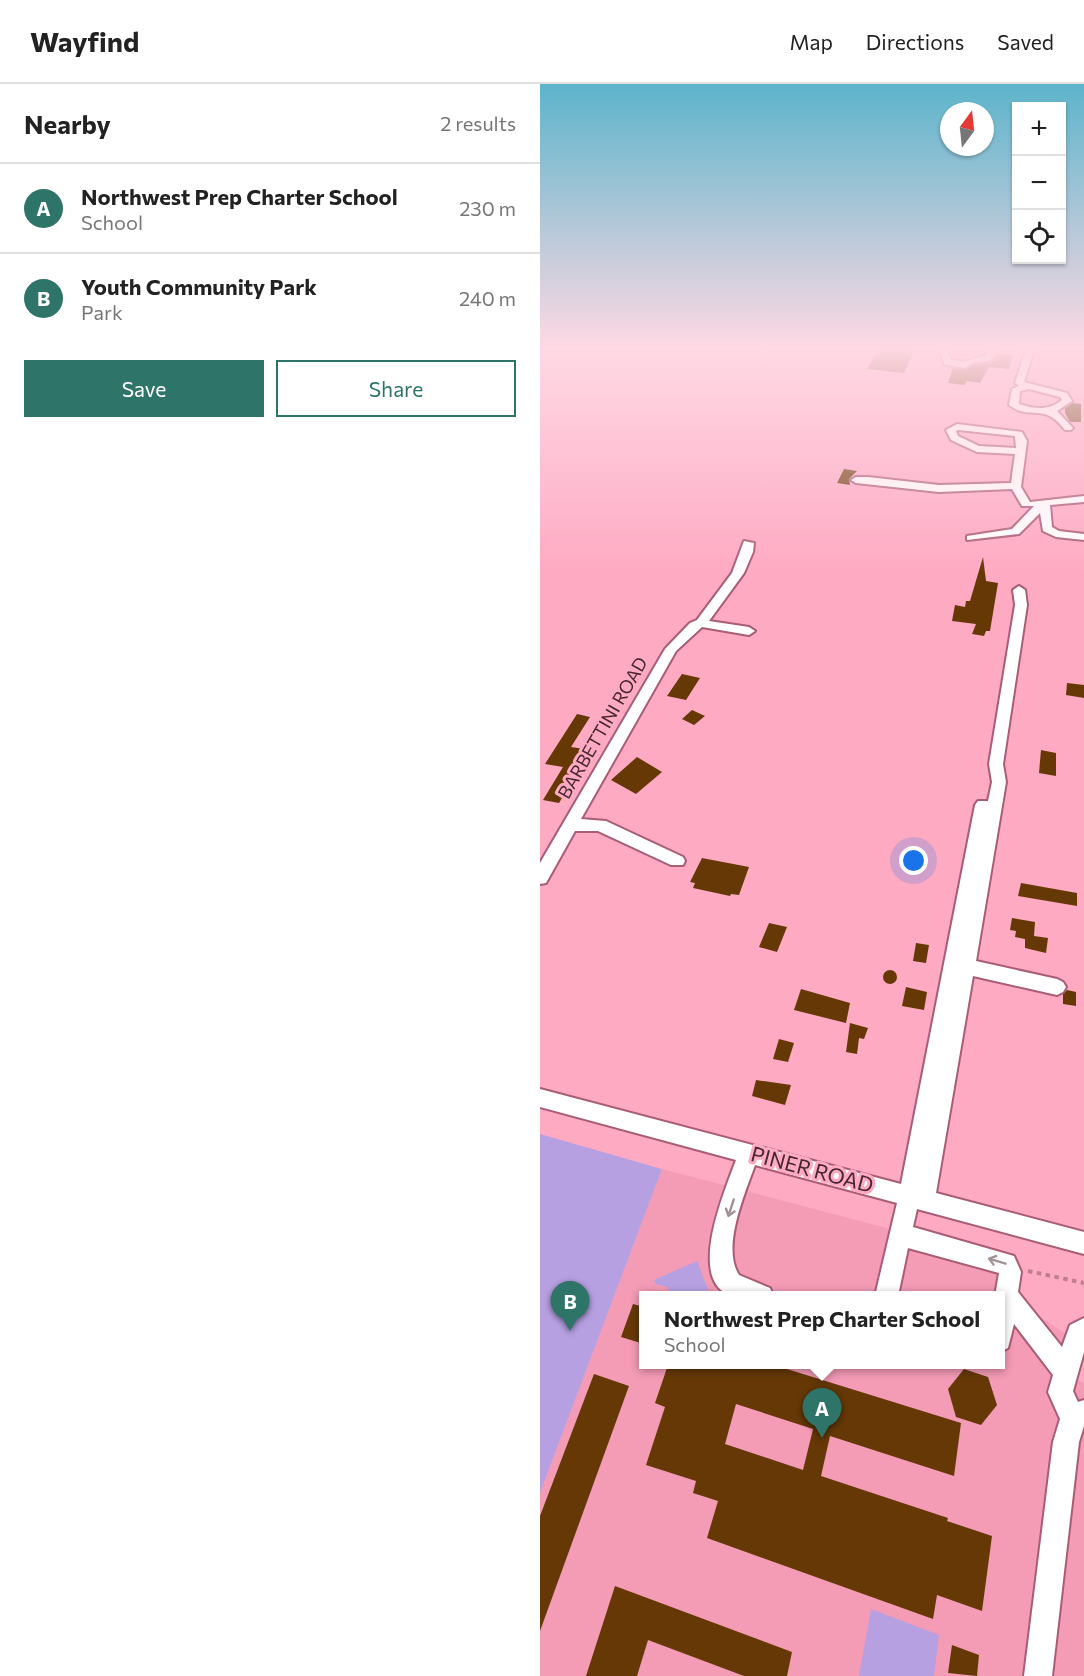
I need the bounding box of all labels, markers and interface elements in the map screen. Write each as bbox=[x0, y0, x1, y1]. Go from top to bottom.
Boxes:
text: Wayfind bbox=[30, 24, 139, 58]
text: Map bbox=[790, 29, 833, 54]
text: Directions bbox=[866, 29, 964, 54]
text: Saved bbox=[997, 29, 1054, 54]
north arrow bbox=[940, 102, 994, 156]
map controls bbox=[1012, 102, 1066, 264]
button: + bbox=[1012, 102, 1066, 156]
text: Nearby bbox=[24, 108, 111, 139]
text: 2 results bbox=[440, 111, 516, 135]
button: − bbox=[1012, 156, 1066, 210]
text: Northwest Prep Charter School bbox=[81, 183, 398, 210]
text: A bbox=[36, 196, 51, 220]
text: 230 m bbox=[459, 196, 516, 220]
text: School bbox=[81, 210, 143, 234]
button: locate bbox=[1012, 210, 1066, 264]
text: Youth Community Park bbox=[81, 273, 317, 300]
text: B bbox=[37, 286, 50, 310]
text: 240 m bbox=[459, 286, 516, 310]
text: Park bbox=[81, 300, 123, 324]
button: Save bbox=[24, 360, 264, 417]
button: Share bbox=[276, 360, 516, 417]
street label: BARBETTINI ROAD bbox=[553, 653, 652, 802]
your location bbox=[899, 846, 928, 875]
street label: PINER ROAD bbox=[748, 1140, 876, 1197]
one-way arrow bbox=[725, 1198, 736, 1217]
one-way arrow bbox=[988, 1255, 1007, 1266]
pin: B bbox=[550, 1282, 590, 1331]
popup bbox=[639, 1291, 1005, 1369]
text: Northwest Prep Charter School bbox=[664, 1305, 980, 1332]
text: School bbox=[664, 1332, 726, 1356]
pin: A bbox=[802, 1388, 842, 1438]

